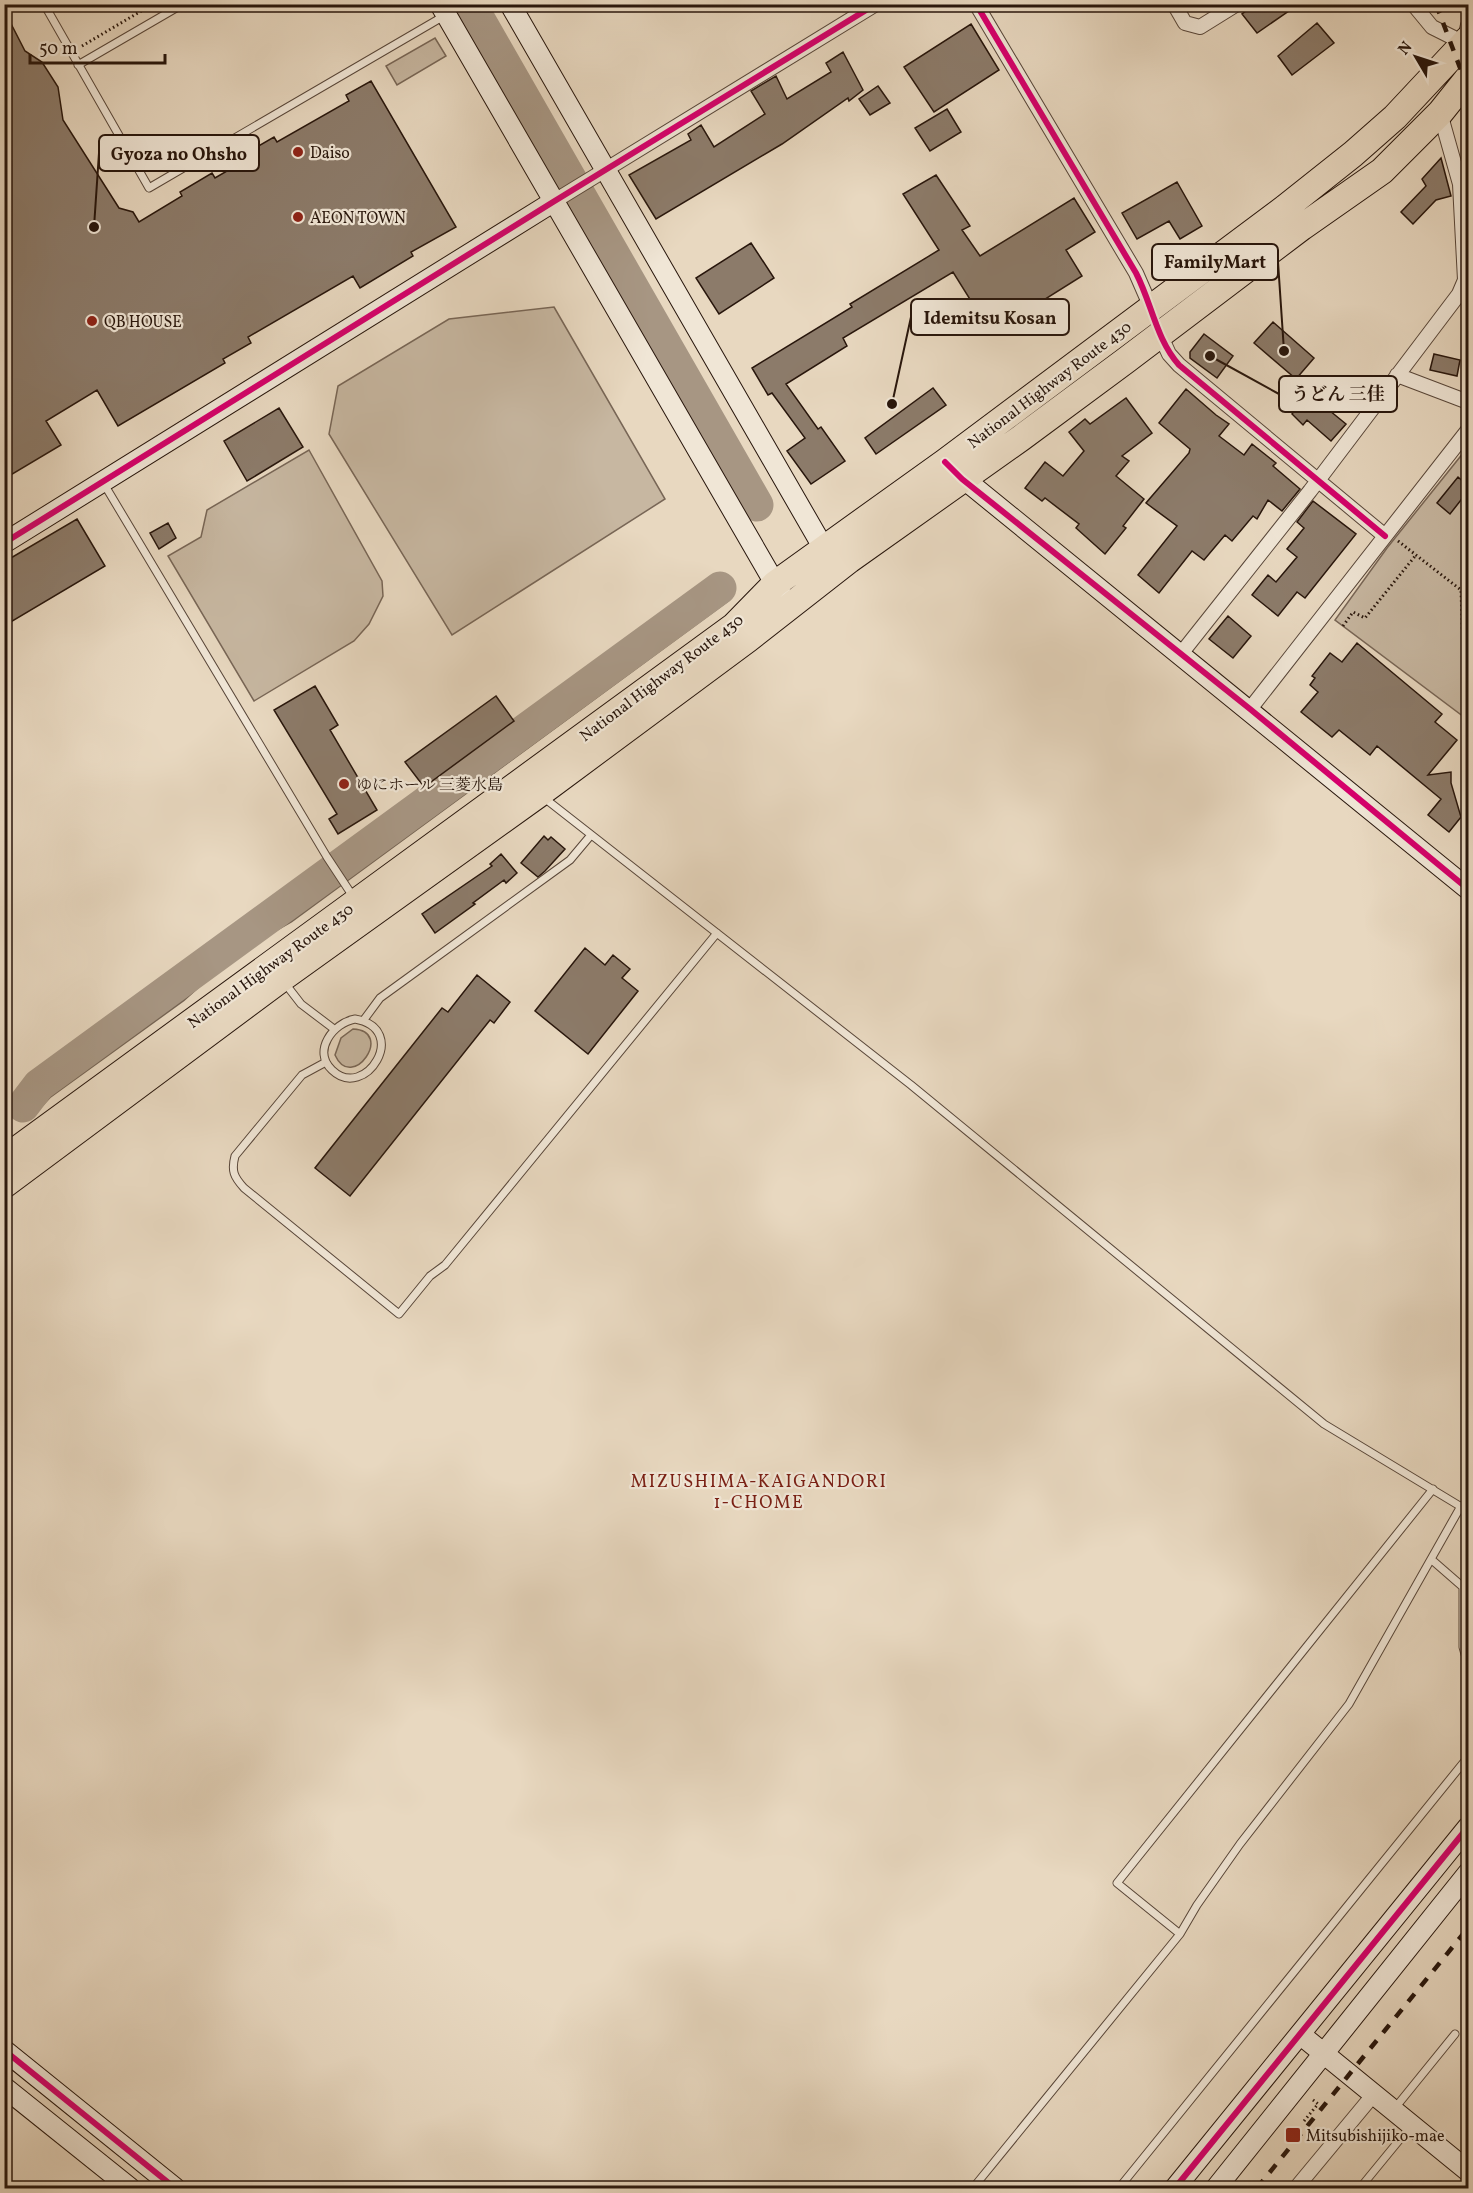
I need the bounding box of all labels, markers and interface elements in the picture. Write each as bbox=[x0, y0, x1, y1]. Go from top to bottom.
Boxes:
scale bar bbox=[30, 27, 165, 65]
north arrow bbox=[1386, 27, 1446, 87]
text: 50 m bbox=[39, 37, 78, 62]
text: N bbox=[1394, 37, 1418, 60]
callout: Gyoza no Ohsho bbox=[99, 135, 259, 171]
text: Gyoza no Ohsho bbox=[111, 143, 247, 168]
place label: Daiso bbox=[310, 143, 350, 165]
marker: Daiso bbox=[291, 145, 305, 159]
place label: AEON TOWN bbox=[310, 208, 406, 230]
marker: AEON TOWN bbox=[291, 210, 305, 224]
callout: FamilyMart bbox=[1152, 244, 1278, 280]
text: FamilyMart bbox=[1164, 251, 1266, 276]
callout: Idemitsu Kosan bbox=[911, 299, 1069, 335]
text: Idemitsu Kosan bbox=[923, 307, 1057, 332]
place label: QB HOUSE bbox=[104, 312, 182, 334]
marker: QB HOUSE bbox=[85, 314, 99, 328]
street label: National Highway Route 430 bbox=[964, 317, 1137, 455]
callout: うどん 三佳 bbox=[1279, 376, 1397, 412]
text: うどん 三佳 bbox=[1291, 383, 1385, 408]
street label: National Highway Route 430 bbox=[576, 610, 749, 748]
place label: ゆにホール 三菱水島 bbox=[356, 775, 503, 797]
marker: ゆにホール 三菱水島 bbox=[337, 777, 351, 791]
street label: National Highway Route 430 bbox=[184, 899, 359, 1034]
district label: MIZUSHIMA-KAIGANDORI 1-CHOME bbox=[631, 1470, 887, 1516]
marker: Mitsubishijiko-mae bbox=[1284, 2126, 1302, 2144]
place label: Mitsubishijiko-mae bbox=[1306, 2126, 1445, 2148]

